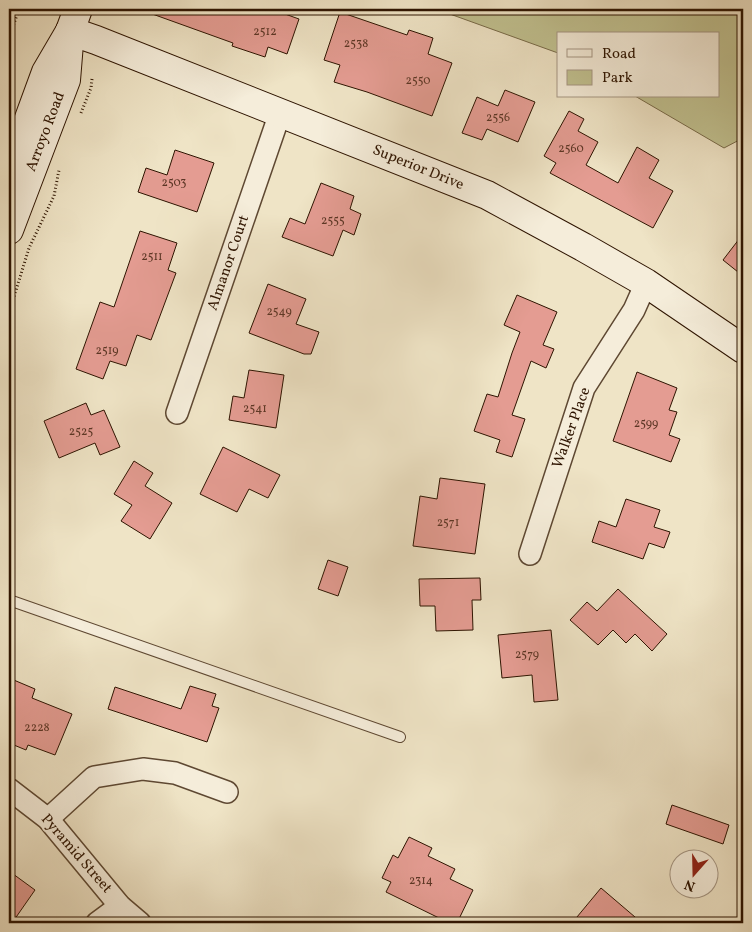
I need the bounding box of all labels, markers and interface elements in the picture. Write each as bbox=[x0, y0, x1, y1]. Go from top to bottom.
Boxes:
house number: 2512 bbox=[253, 24, 277, 40]
legend bbox=[557, 32, 720, 98]
house number: 2538 bbox=[344, 36, 368, 52]
text: Road bbox=[602, 44, 636, 65]
text: Park bbox=[602, 68, 633, 89]
house number: 2550 bbox=[406, 73, 430, 89]
street label: Arroyo Road bbox=[21, 89, 71, 175]
house number: 2556 bbox=[486, 110, 510, 126]
street label: Superior Drive bbox=[369, 140, 467, 196]
house number: 2560 bbox=[558, 141, 584, 157]
house number: 2503 bbox=[161, 175, 187, 191]
street label: Almanor Court bbox=[203, 212, 255, 314]
house number: 2555 bbox=[321, 213, 345, 229]
house number: 2511 bbox=[141, 249, 163, 265]
house number: 2549 bbox=[266, 304, 292, 320]
house number: 2519 bbox=[95, 343, 119, 359]
street label: Walker Place bbox=[548, 385, 596, 471]
house number: 2541 bbox=[243, 401, 267, 417]
house number: 2599 bbox=[634, 416, 658, 432]
house number: 2525 bbox=[69, 424, 93, 440]
house number: 2571 bbox=[437, 515, 459, 531]
house number: 2579 bbox=[515, 647, 539, 663]
house number: 2228 bbox=[24, 720, 50, 736]
street label: Pyramid Street bbox=[36, 810, 116, 898]
north arrow bbox=[670, 850, 720, 900]
house number: 2314 bbox=[409, 873, 433, 889]
text: N bbox=[682, 874, 698, 895]

